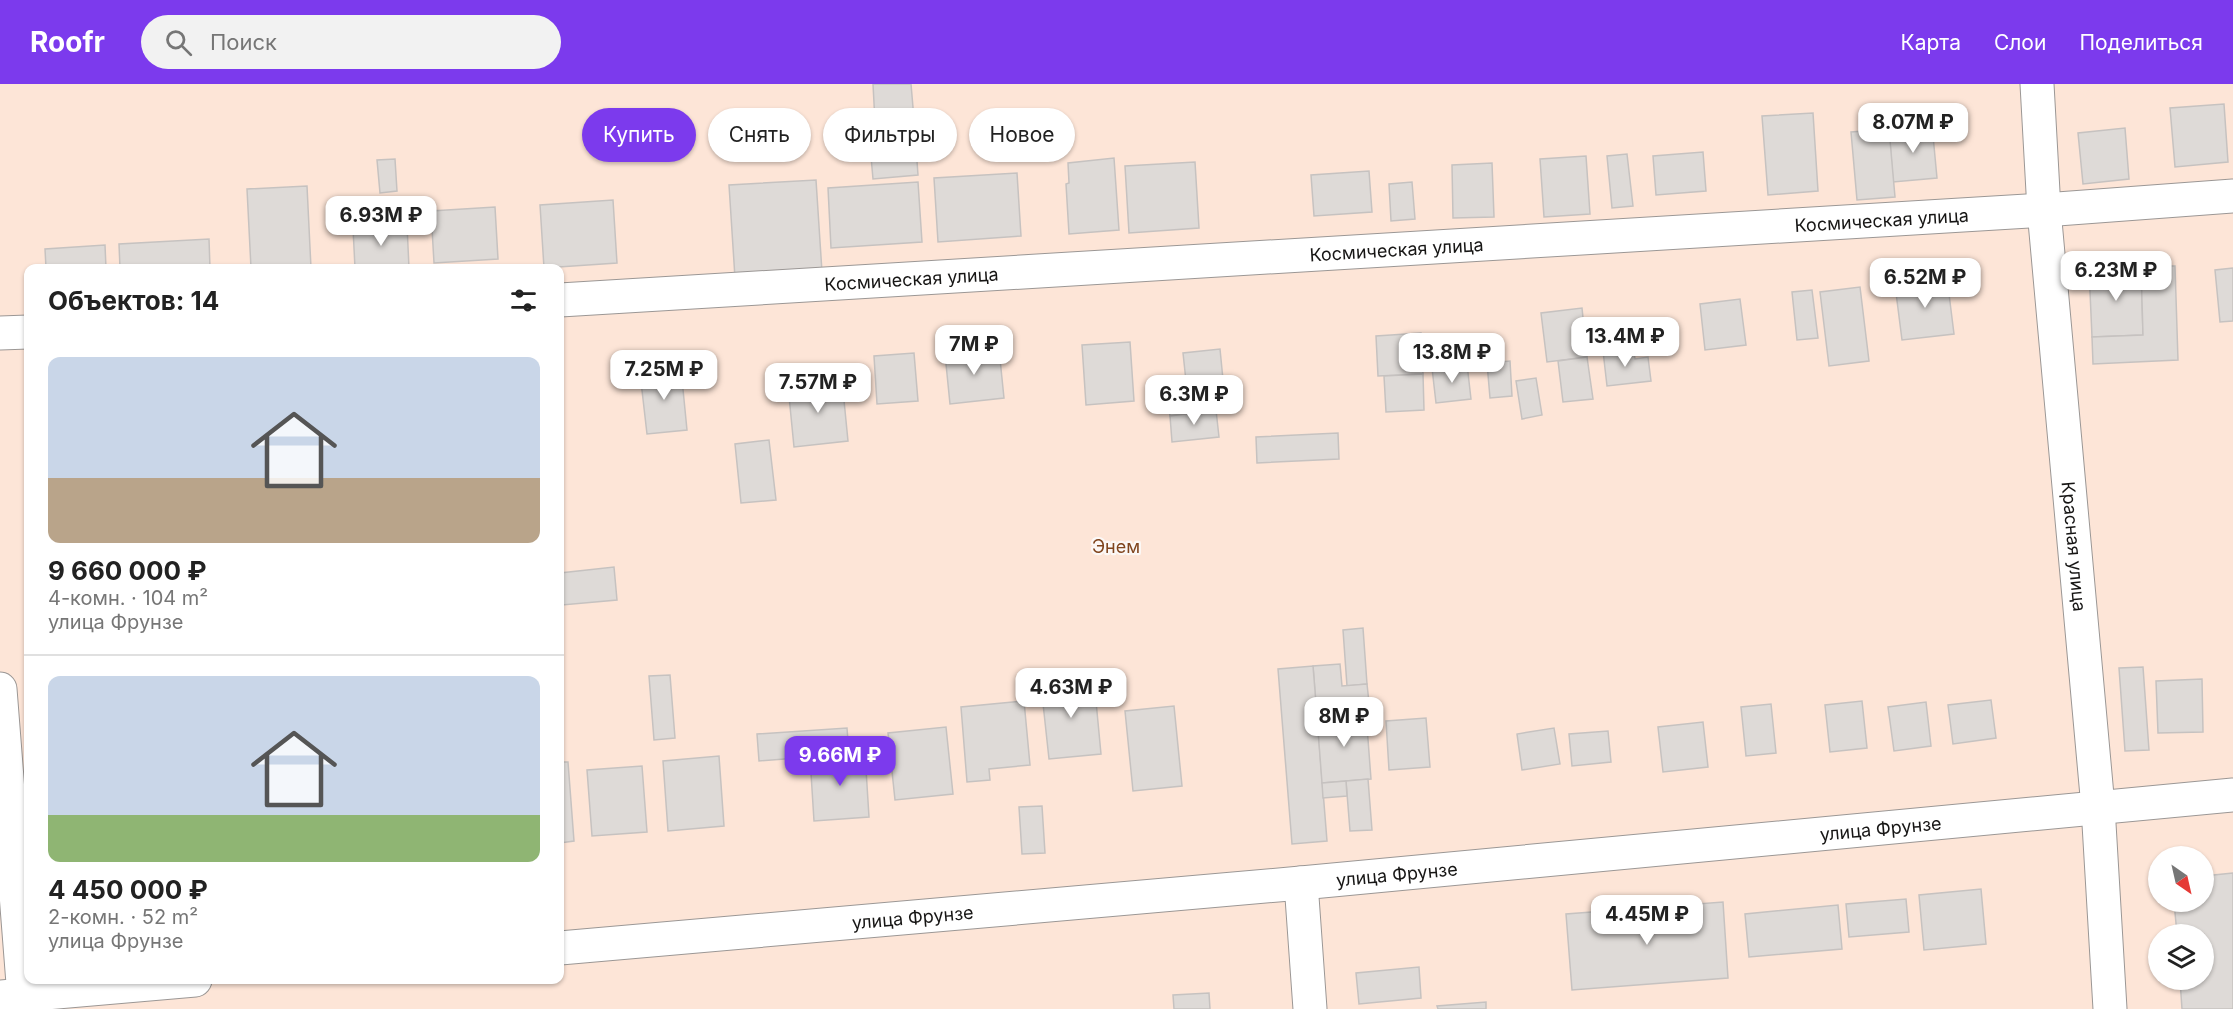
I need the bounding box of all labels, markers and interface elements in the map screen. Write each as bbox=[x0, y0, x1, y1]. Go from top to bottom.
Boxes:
search box bbox=[141, 15, 561, 69]
text: Roofr bbox=[30, 25, 105, 59]
icon: search bbox=[162, 26, 195, 59]
text: Поиск bbox=[210, 29, 277, 55]
text: Карта bbox=[1901, 30, 1961, 55]
text: Слои bbox=[1994, 30, 2046, 55]
text: Поделиться bbox=[2079, 30, 2203, 55]
pin: 8.07M ₽ bbox=[1858, 103, 1968, 154]
chip: Купить bbox=[582, 108, 696, 162]
chip: Снять bbox=[708, 108, 811, 162]
chip: Фильтры bbox=[823, 108, 957, 162]
chip: Новое bbox=[969, 108, 1075, 162]
text: 8.07M ₽ bbox=[1872, 110, 1954, 134]
pin: 6.93M ₽ bbox=[326, 196, 436, 247]
text: 6.93M ₽ bbox=[340, 203, 422, 227]
street label: Космическая улица bbox=[1794, 204, 1969, 236]
street label: Космическая улица bbox=[1309, 234, 1484, 265]
pin: 6.23M ₽ bbox=[2061, 251, 2171, 302]
pin: 6.52M ₽ bbox=[1870, 258, 1980, 309]
text: 6.23M ₽ bbox=[2075, 258, 2157, 282]
street label: Космическая улица bbox=[824, 263, 999, 294]
text: 6.52M ₽ bbox=[1884, 265, 1966, 289]
icon: filters bbox=[507, 284, 540, 317]
text: Объектов: 14 bbox=[48, 285, 219, 316]
pin: 13.4M ₽ bbox=[1570, 317, 1680, 368]
text: 13.4M ₽ bbox=[1585, 324, 1665, 348]
pin: 7M ₽ bbox=[938, 325, 1010, 376]
text: 7M ₽ bbox=[949, 332, 999, 356]
pin: 13.8M ₽ bbox=[1397, 333, 1507, 384]
text: 13.8M ₽ bbox=[1413, 340, 1491, 364]
pin: 7.25M ₽ bbox=[609, 350, 719, 401]
text: 7.25M ₽ bbox=[624, 357, 704, 381]
pin: 7.57M ₽ bbox=[763, 363, 873, 414]
text: 7.57M ₽ bbox=[779, 370, 857, 394]
pin: 6.3M ₽ bbox=[1145, 375, 1243, 426]
text: 6.3M ₽ bbox=[1159, 382, 1229, 406]
icon: home bbox=[240, 396, 348, 504]
street label: Красная улица bbox=[2058, 480, 2091, 612]
park label: Энем bbox=[1092, 536, 1140, 557]
text: 9 660 000 ₽ bbox=[48, 555, 207, 586]
text: 4-комн. · 104 m² bbox=[48, 586, 208, 610]
text: улица Фрунзе bbox=[48, 610, 184, 634]
pin: 4.63M ₽ bbox=[1016, 668, 1126, 719]
text: 4.63M ₽ bbox=[1029, 675, 1113, 699]
pin: 8M ₽ bbox=[1308, 697, 1380, 748]
text: 8M ₽ bbox=[1318, 704, 1370, 728]
icon: home bbox=[240, 715, 348, 823]
pin: 9.66M ₽ bbox=[785, 736, 895, 787]
text: 9.66M ₽ bbox=[799, 743, 881, 767]
street label: улица Фрунзе bbox=[1819, 812, 1942, 844]
north arrow bbox=[2148, 846, 2214, 912]
map controls bbox=[2148, 846, 2214, 990]
street label: улица Фрунзе bbox=[1335, 858, 1458, 890]
text: 4 450 000 ₽ bbox=[48, 874, 208, 905]
pin: 4.45M ₽ bbox=[1592, 895, 1702, 946]
street label: улица Фрунзе bbox=[851, 901, 974, 933]
text: 4.45M ₽ bbox=[1605, 902, 1689, 926]
text: 2-комн. · 52 m² bbox=[48, 905, 198, 929]
button: layers bbox=[2148, 924, 2214, 990]
text: улица Фрунзе bbox=[48, 929, 184, 953]

